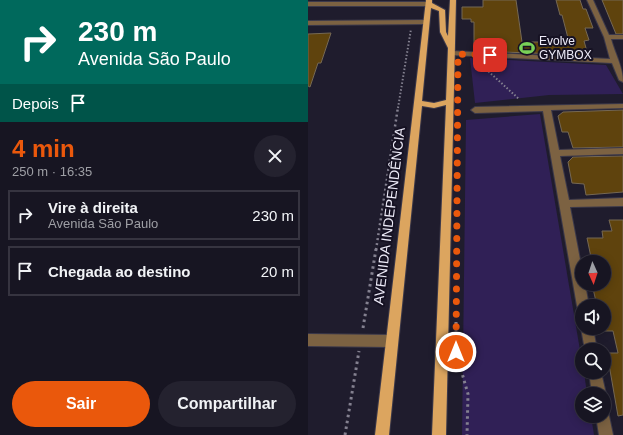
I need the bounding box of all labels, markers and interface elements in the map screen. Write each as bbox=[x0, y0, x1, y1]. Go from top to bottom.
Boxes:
icon: right bbox=[12, 16, 64, 68]
text: 230 m bbox=[78, 16, 157, 47]
place label: Evolve GYMBOX bbox=[539, 34, 592, 62]
pin bbox=[473, 38, 507, 72]
sports icon: Evolve GYMBOX bbox=[518, 39, 536, 57]
icon: arrive bbox=[479, 44, 501, 66]
text: Avenida São Paulo bbox=[78, 49, 231, 69]
icon: arrive bbox=[67, 92, 89, 114]
text: Depois bbox=[12, 95, 59, 112]
street label: AVENIDA INDEPENDÊNCIA bbox=[370, 126, 408, 306]
text: 4 min bbox=[12, 135, 75, 162]
button: close bbox=[254, 135, 296, 177]
text: 250 m · 16:35 bbox=[12, 164, 92, 179]
text: Vire à direita bbox=[48, 199, 138, 216]
icon: right bbox=[14, 204, 36, 226]
text: 230 m bbox=[252, 207, 294, 224]
text: Avenida São Paulo bbox=[48, 216, 158, 231]
north arrow bbox=[575, 255, 611, 291]
map controls bbox=[575, 255, 611, 423]
icon: arrive bbox=[14, 260, 36, 282]
text: Chegada ao destino bbox=[48, 263, 191, 280]
text: 20 m bbox=[261, 263, 294, 280]
button: sound bbox=[575, 299, 611, 335]
position arrow bbox=[435, 331, 477, 373]
button: search bbox=[575, 343, 611, 379]
button: Sair bbox=[12, 381, 150, 427]
button: Compartilhar bbox=[158, 381, 296, 427]
button: layers bbox=[575, 387, 611, 423]

